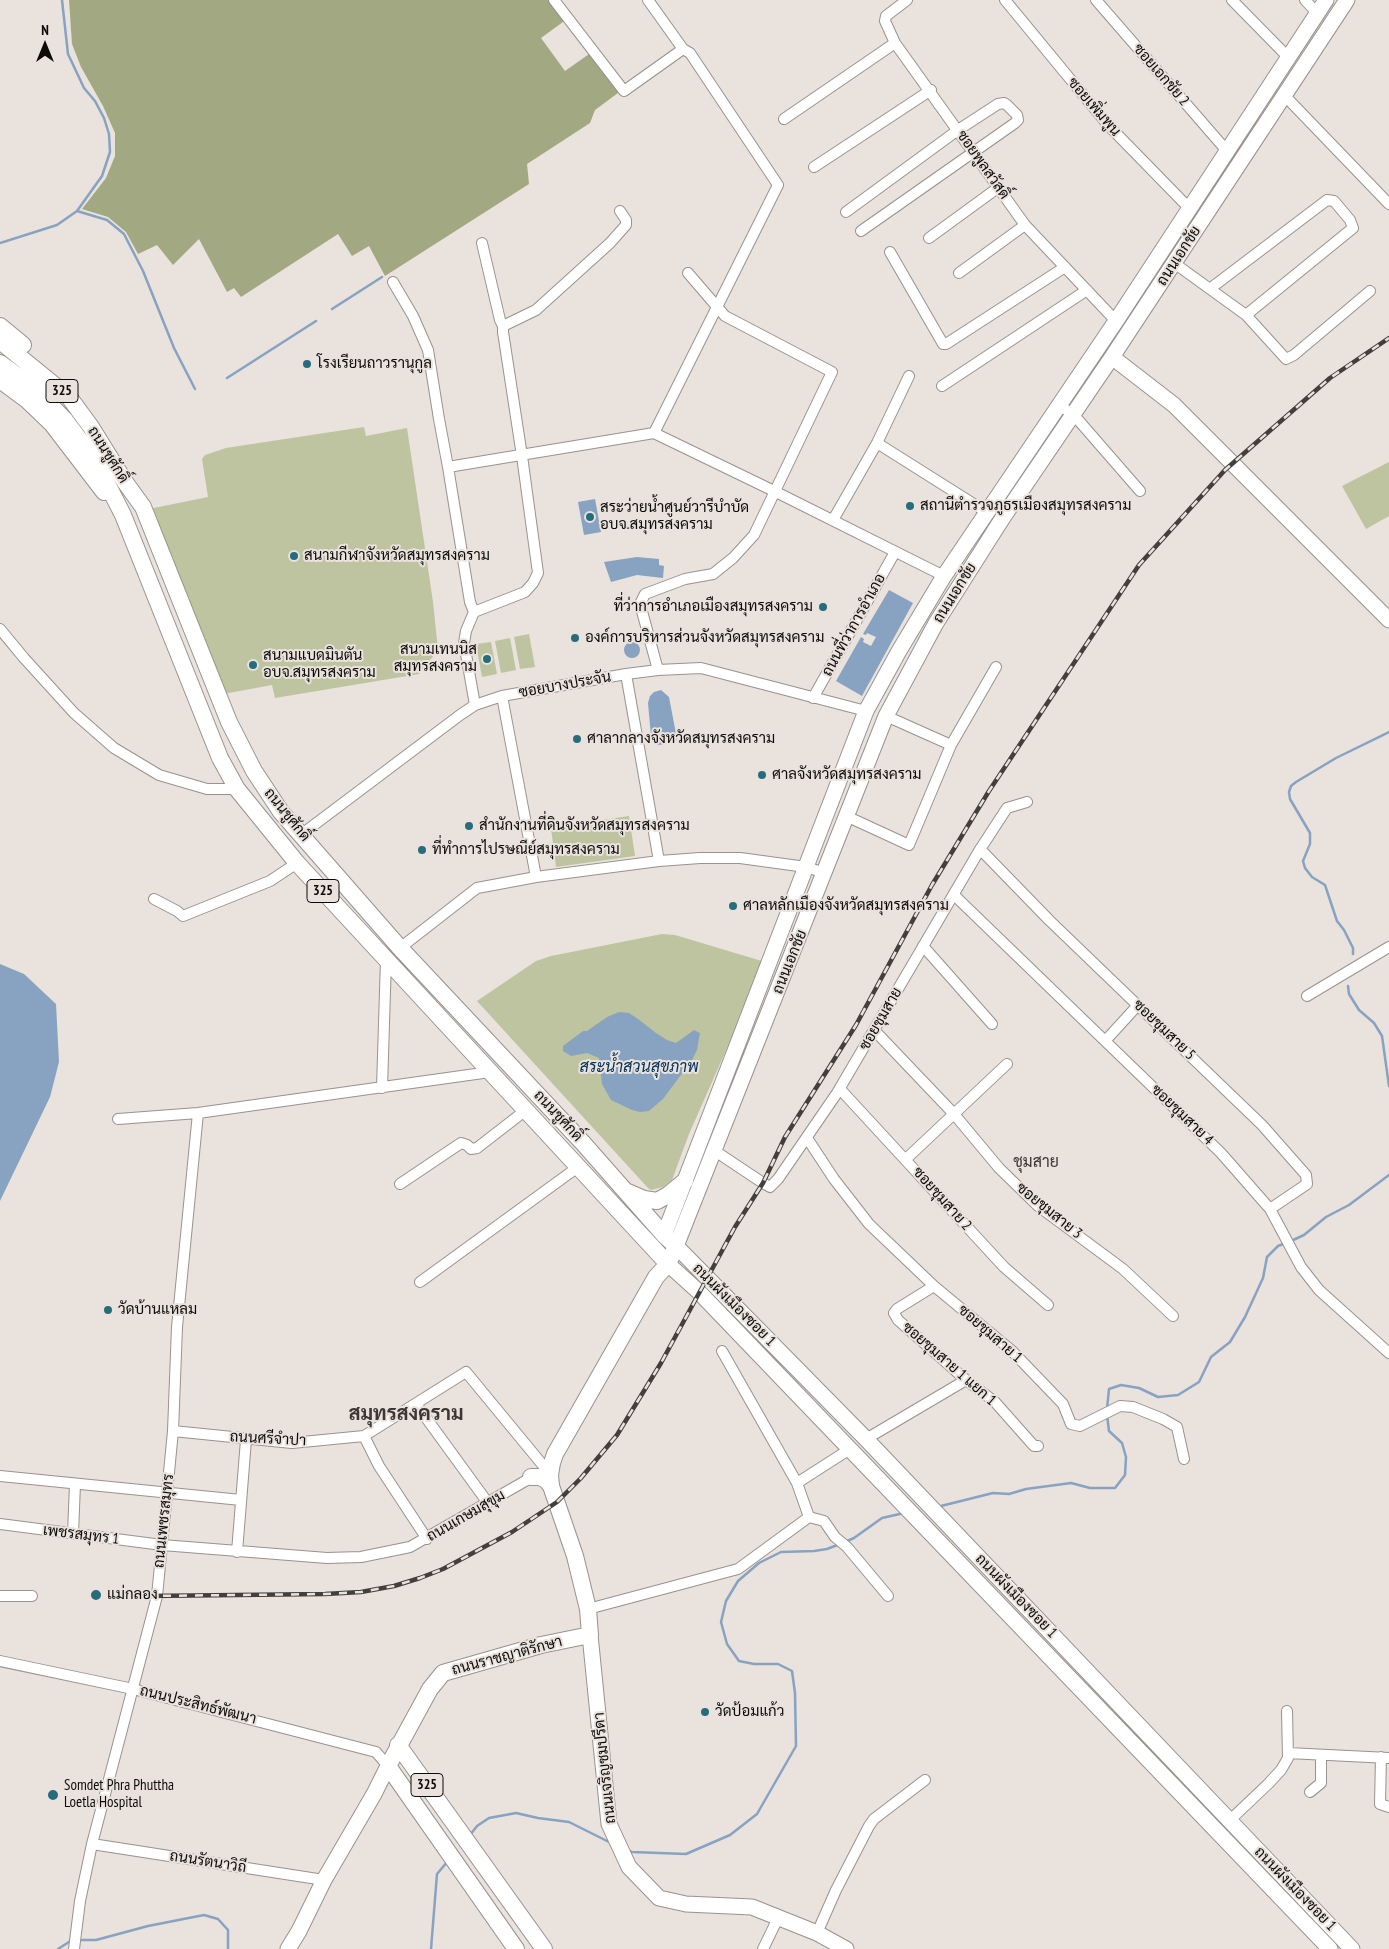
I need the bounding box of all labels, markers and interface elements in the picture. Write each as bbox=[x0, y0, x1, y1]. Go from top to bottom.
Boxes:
north arrow bbox=[20, 20, 70, 70]
text: N bbox=[41, 21, 49, 39]
street label: ซอยเอกชัย 2 bbox=[1129, 40, 1193, 110]
street label: ซอยเพิ่มพูน bbox=[1064, 74, 1124, 140]
street label: ซอยพูลสวัสดิ์ bbox=[953, 127, 1013, 203]
street label: ถนนเอกชัย bbox=[1153, 223, 1205, 289]
place label: โรงเรียนถาวรานุกูล bbox=[317, 355, 432, 373]
marker: โรงเรียนถาวรานุกูล bbox=[301, 358, 313, 370]
road number: 325 bbox=[46, 380, 78, 402]
street label: ถนนชูศักดิ์ bbox=[84, 423, 132, 487]
place label: สถานีตำรวจภูธรเมืองสมุทรสงคราม bbox=[920, 497, 1131, 515]
place label: สระว่ายน้ำศูนย์วารีบำบัด อบจ.สมุทรสงคราม bbox=[600, 499, 749, 534]
marker: สถานีตำรวจภูธรเมืองสมุทรสงคราม bbox=[904, 500, 916, 512]
marker: สระว่ายน้ำศูนย์วารีบำบัด อบจ.สมุทรสงคราม bbox=[584, 511, 596, 523]
place label: สนามกีฬาจังหวัดสมุทรสงคราม bbox=[304, 547, 490, 565]
marker: สนามกีฬาจังหวัดสมุทรสงคราม bbox=[288, 550, 300, 562]
street label: ถนนเอกชัย bbox=[929, 560, 981, 626]
street label: ถนนที่ว่าการอำเภอ bbox=[818, 571, 890, 679]
place label: ที่ว่าการอำเภอเมืองสมุทรสงคราม bbox=[613, 598, 813, 616]
marker: ที่ว่าการอำเภอเมืองสมุทรสงคราม bbox=[817, 601, 829, 613]
place label: องค์การบริหารส่วนจังหวัดสมุทรสงคราม bbox=[585, 629, 824, 647]
marker: องค์การบริหารส่วนจังหวัดสมุทรสงคราม bbox=[569, 632, 581, 644]
place label: สนามเทนนิส สมุทรสงคราม bbox=[394, 641, 477, 676]
place label: สนามแบดมินตัน อบจ.สมุทรสงคราม bbox=[263, 647, 376, 682]
marker: สนามเทนนิส สมุทรสงคราม bbox=[481, 653, 493, 665]
marker: สนามแบดมินตัน อบจ.สมุทรสงคราม bbox=[247, 659, 259, 671]
street label: ซอยบางประจัน bbox=[517, 668, 613, 702]
place label: ศาลากลางจังหวัดสมุทรสงคราม bbox=[587, 730, 775, 748]
marker: ศาลากลางจังหวัดสมุทรสงคราม bbox=[571, 733, 583, 745]
place label: ศาลจังหวัดสมุทรสงคราม bbox=[772, 766, 922, 784]
marker: ศาลจังหวัดสมุทรสงคราม bbox=[756, 769, 768, 781]
street label: ถนนชูศักดิ์ bbox=[260, 785, 314, 845]
place label: สำนักงานที่ดินจังหวัดสมุทรสงคราม bbox=[479, 817, 690, 835]
marker: สำนักงานที่ดินจังหวัดสมุทรสงคราม bbox=[463, 820, 475, 832]
place label: ที่ทำการไปรษณีย์สมุทรสงคราม bbox=[432, 841, 620, 859]
marker: ที่ทำการไปรษณีย์สมุทรสงคราม bbox=[416, 844, 428, 856]
road number: 325 bbox=[307, 879, 339, 902]
place label: ศาลหลักเมืองจังหวัดสมุทรสงคราม bbox=[743, 897, 949, 915]
marker: ศาลหลักเมืองจังหวัดสมุทรสงคราม bbox=[727, 900, 739, 912]
street label: ถนนเอกชัย bbox=[769, 927, 811, 997]
street label: ซอยชุมสาย bbox=[856, 984, 906, 1054]
street label: ซอยชุมสาย 5 bbox=[1129, 996, 1199, 1064]
water label: สระน้ำสวนสุขภาพ bbox=[579, 1057, 699, 1077]
street label: ซอยชุมสาย 4 bbox=[1147, 1081, 1217, 1149]
street label: ถนนชูศักดิ์ bbox=[530, 1087, 586, 1145]
district label: ชุมสาย bbox=[1013, 1152, 1059, 1172]
street label: ซอยชุมสาย 2 bbox=[909, 1163, 975, 1235]
street label: ซอยชุมสาย 3 bbox=[1012, 1179, 1086, 1243]
street label: ถนนผังเมืองซอย 1 bbox=[689, 1260, 779, 1350]
place label: วัดบ้านแหลม bbox=[118, 1301, 197, 1319]
street label: ซอยชุมสาย 1 bbox=[954, 1301, 1026, 1367]
marker: วัดบ้านแหลม bbox=[102, 1304, 114, 1316]
street label: ซอยชุมสาย 1 แยก 1 bbox=[898, 1318, 1000, 1410]
district label: สมุทรสงคราม bbox=[349, 1402, 463, 1426]
street label: ถนนศรีจำปา bbox=[229, 1428, 307, 1450]
street label: ถนนเพชรสมุทร bbox=[150, 1473, 178, 1569]
street label: ถนนเกษมสุขุม bbox=[424, 1486, 508, 1546]
street label: เพชรสมุทร 1 bbox=[42, 1521, 120, 1549]
street label: ถนนผังเมืองซอย 1 bbox=[971, 1550, 1061, 1642]
place label: แม่กลอง bbox=[107, 1586, 158, 1604]
marker: แม่กลอง bbox=[89, 1588, 103, 1602]
street label: ถนนราชญาติรักษา bbox=[450, 1633, 564, 1679]
street label: ถนนประสิทธ์พัฒนา bbox=[138, 1682, 258, 1728]
place label: วัดป้อมแก้ว bbox=[715, 1703, 784, 1721]
marker: วัดป้อมแก้ว bbox=[699, 1706, 711, 1718]
street label: ถนนเจริญชมปรีดา bbox=[590, 1711, 620, 1825]
road number: 325 bbox=[411, 1774, 443, 1796]
place label: Somdet Phra Phuttha Loetla Hospital bbox=[64, 1777, 174, 1812]
marker: Somdet Phra Phuttha Loetla Hospital bbox=[46, 1788, 60, 1802]
street label: ถนนผังเมืองซอย 1 bbox=[1250, 1843, 1340, 1935]
street label: ถนนรัตนาวิถี bbox=[168, 1847, 248, 1877]

